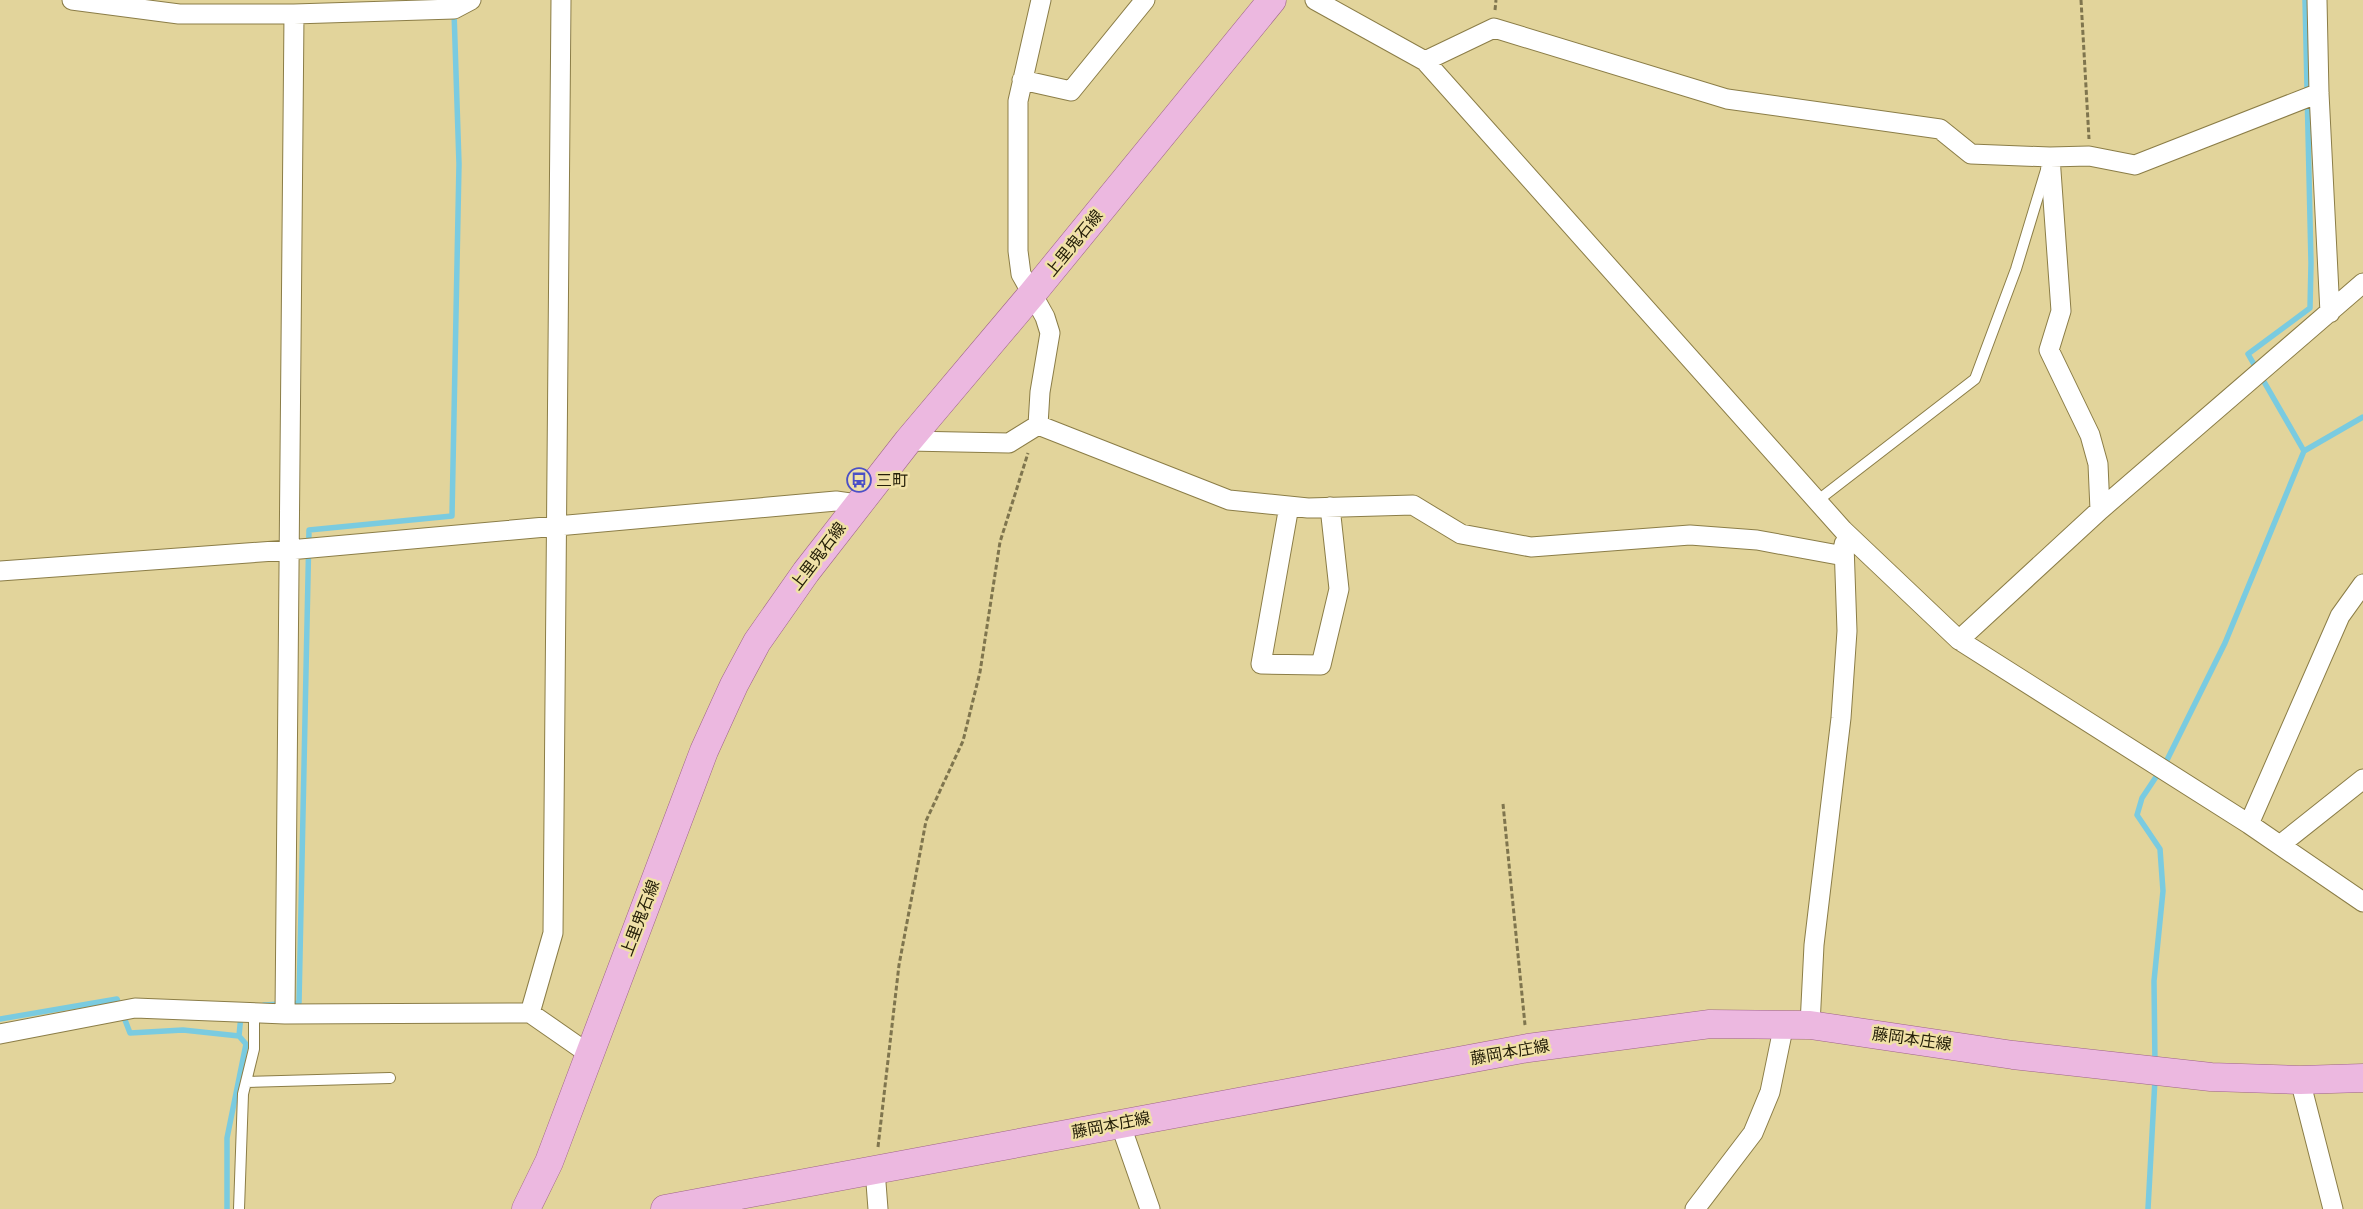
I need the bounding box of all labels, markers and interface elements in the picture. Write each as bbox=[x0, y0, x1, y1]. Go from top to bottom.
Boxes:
street label: 上里鬼石線 bbox=[1041, 206, 1107, 280]
bus stop icon: 三町 bbox=[846, 467, 872, 493]
place label: 三町 bbox=[876, 471, 908, 490]
street label: 上里鬼石線 bbox=[786, 518, 850, 594]
street label: 上里鬼石線 bbox=[617, 877, 663, 959]
street label: 藤岡本庄線 bbox=[1871, 1024, 1953, 1054]
street label: 藤岡本庄線 bbox=[1469, 1036, 1551, 1068]
street label: 藤岡本庄線 bbox=[1070, 1108, 1152, 1142]

